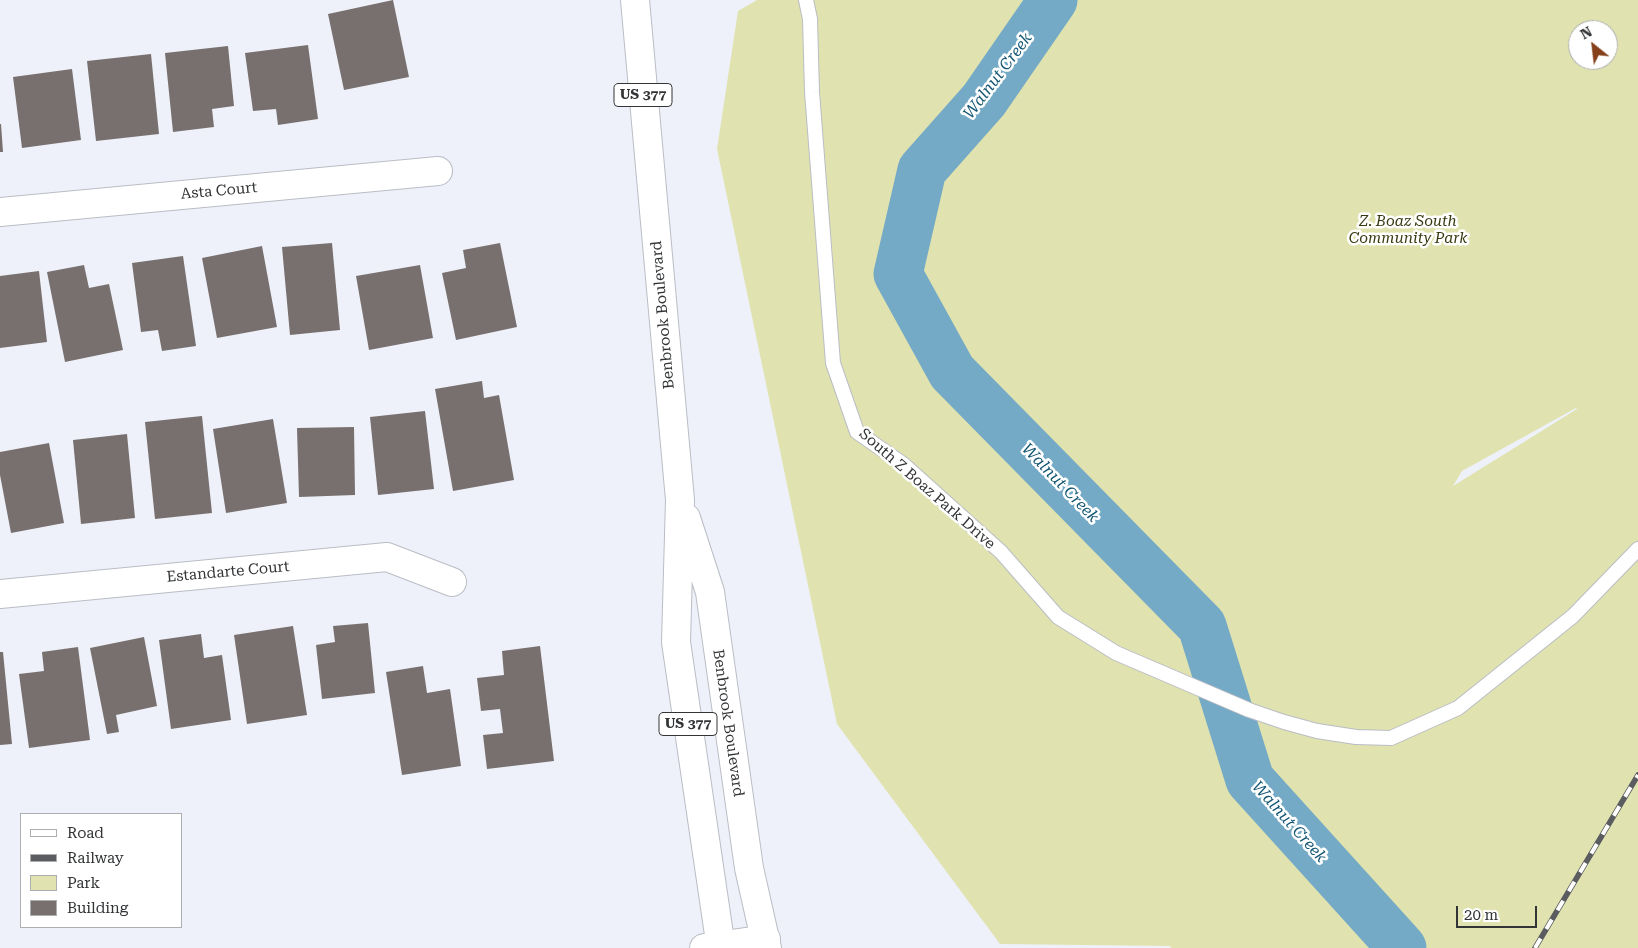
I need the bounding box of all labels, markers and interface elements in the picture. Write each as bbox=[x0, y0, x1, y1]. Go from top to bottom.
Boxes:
north arrow bbox=[1568, 20, 1618, 70]
text: N bbox=[1578, 23, 1595, 42]
water label: Walnut Creek bbox=[960, 29, 1036, 123]
road number: US 377 bbox=[614, 84, 672, 106]
street label: Asta Court bbox=[180, 179, 258, 203]
park label: Z. Boaz South Community Park bbox=[1349, 213, 1467, 248]
street label: Benbrook Boulevard bbox=[648, 240, 678, 390]
street label: South Z Boaz Park Drive bbox=[855, 425, 999, 553]
water label: Walnut Creek bbox=[1018, 439, 1102, 527]
street label: Estandarte Court bbox=[166, 558, 290, 586]
street label: Benbrook Boulevard bbox=[709, 648, 747, 798]
road number: US 377 bbox=[659, 712, 717, 736]
water label: Walnut Creek bbox=[1248, 778, 1330, 866]
legend bbox=[20, 813, 182, 928]
text: Road bbox=[67, 824, 104, 842]
text: Railway bbox=[67, 849, 124, 867]
text: Park bbox=[67, 874, 100, 892]
scale bar bbox=[1458, 896, 1539, 928]
text: Building bbox=[67, 899, 128, 917]
text: 20 m bbox=[1464, 906, 1498, 924]

